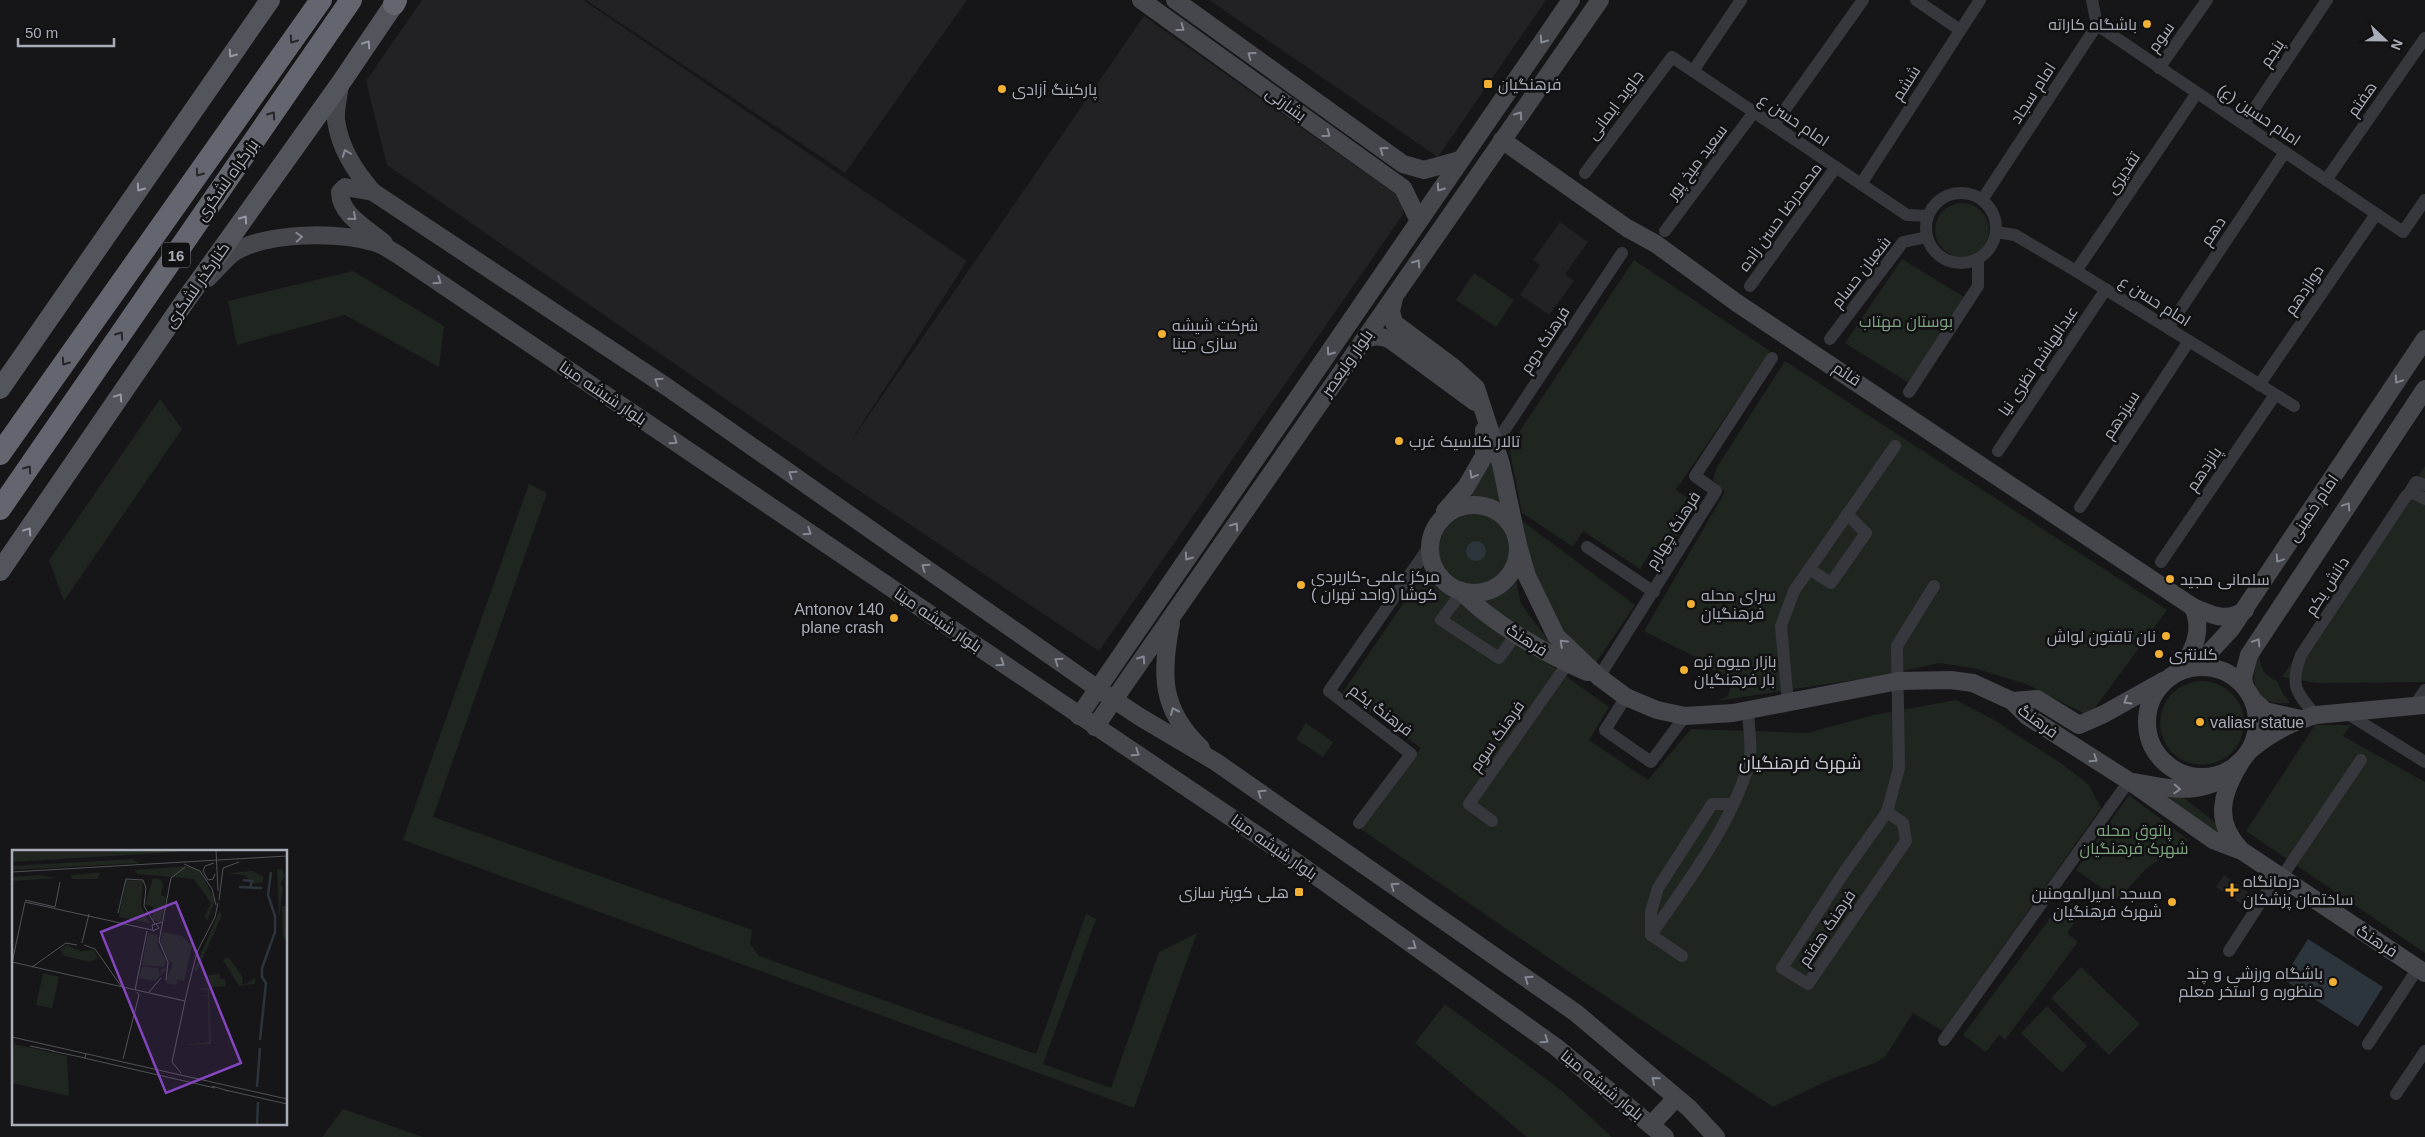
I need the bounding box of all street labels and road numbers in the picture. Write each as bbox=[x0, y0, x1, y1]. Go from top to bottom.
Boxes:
street label: سوم bbox=[2145, 19, 2180, 57]
street label: پنجم bbox=[2257, 36, 2290, 72]
street label: امام سجاد bbox=[2007, 59, 2061, 128]
street label: ششم bbox=[1889, 63, 1926, 105]
street label: جاوید ایمانی bbox=[1583, 67, 1648, 144]
street label: هفتم bbox=[2344, 78, 2382, 121]
street label: امام حسین (ع) bbox=[2213, 81, 2304, 151]
street label: بشارتی bbox=[1261, 84, 1309, 126]
street label: امام حسن ع bbox=[1754, 90, 1832, 152]
street label: سعید میخ پور bbox=[1663, 122, 1733, 205]
street label: بزرگراه لشگری bbox=[193, 136, 263, 225]
street label: تقدیری bbox=[2103, 148, 2145, 198]
street label: محمدرضا حسن زاده bbox=[1735, 160, 1827, 275]
street label: دهم bbox=[2197, 213, 2231, 250]
street label: شعبان حسام bbox=[1828, 233, 1896, 313]
street label: کنارگذر لشگری bbox=[161, 239, 234, 332]
road number: 16 bbox=[162, 242, 190, 268]
street label: دوازدهم bbox=[2281, 262, 2329, 320]
street label: امام حسن ع bbox=[2115, 272, 2194, 332]
street label: عبدالهاشم نظری نیا bbox=[1995, 303, 2083, 421]
street label: فرهنگ دوم bbox=[1517, 304, 1575, 378]
street label: بلوار ولیعصر bbox=[1317, 326, 1377, 401]
street label: بلوار شیشه مینا bbox=[556, 358, 650, 429]
street label: قائم bbox=[1828, 359, 1864, 392]
street label: سیزدهم bbox=[2099, 388, 2145, 444]
street label: پانزدهم bbox=[2183, 443, 2228, 496]
street label: امام خمینی bbox=[2284, 471, 2344, 546]
street label: فرهنگ چهارم bbox=[1643, 488, 1706, 573]
street label: دانش یکم bbox=[2302, 554, 2355, 620]
street label: بلوار شیشه مینا bbox=[891, 585, 985, 656]
street label: فرهنگ bbox=[1503, 621, 1551, 660]
street label: فرهنگ یکم bbox=[1344, 681, 1416, 742]
street label: فرهنگ سوم bbox=[1467, 698, 1530, 776]
street label: فرهنگ bbox=[2014, 701, 2061, 742]
street label: بلوار شیشه مینا bbox=[1227, 811, 1320, 884]
street label: فرهنگ هفتم bbox=[1795, 887, 1861, 971]
street label: فرهنگ bbox=[2353, 922, 2401, 961]
street label: بلوار شیشه مینا bbox=[1557, 1047, 1647, 1124]

